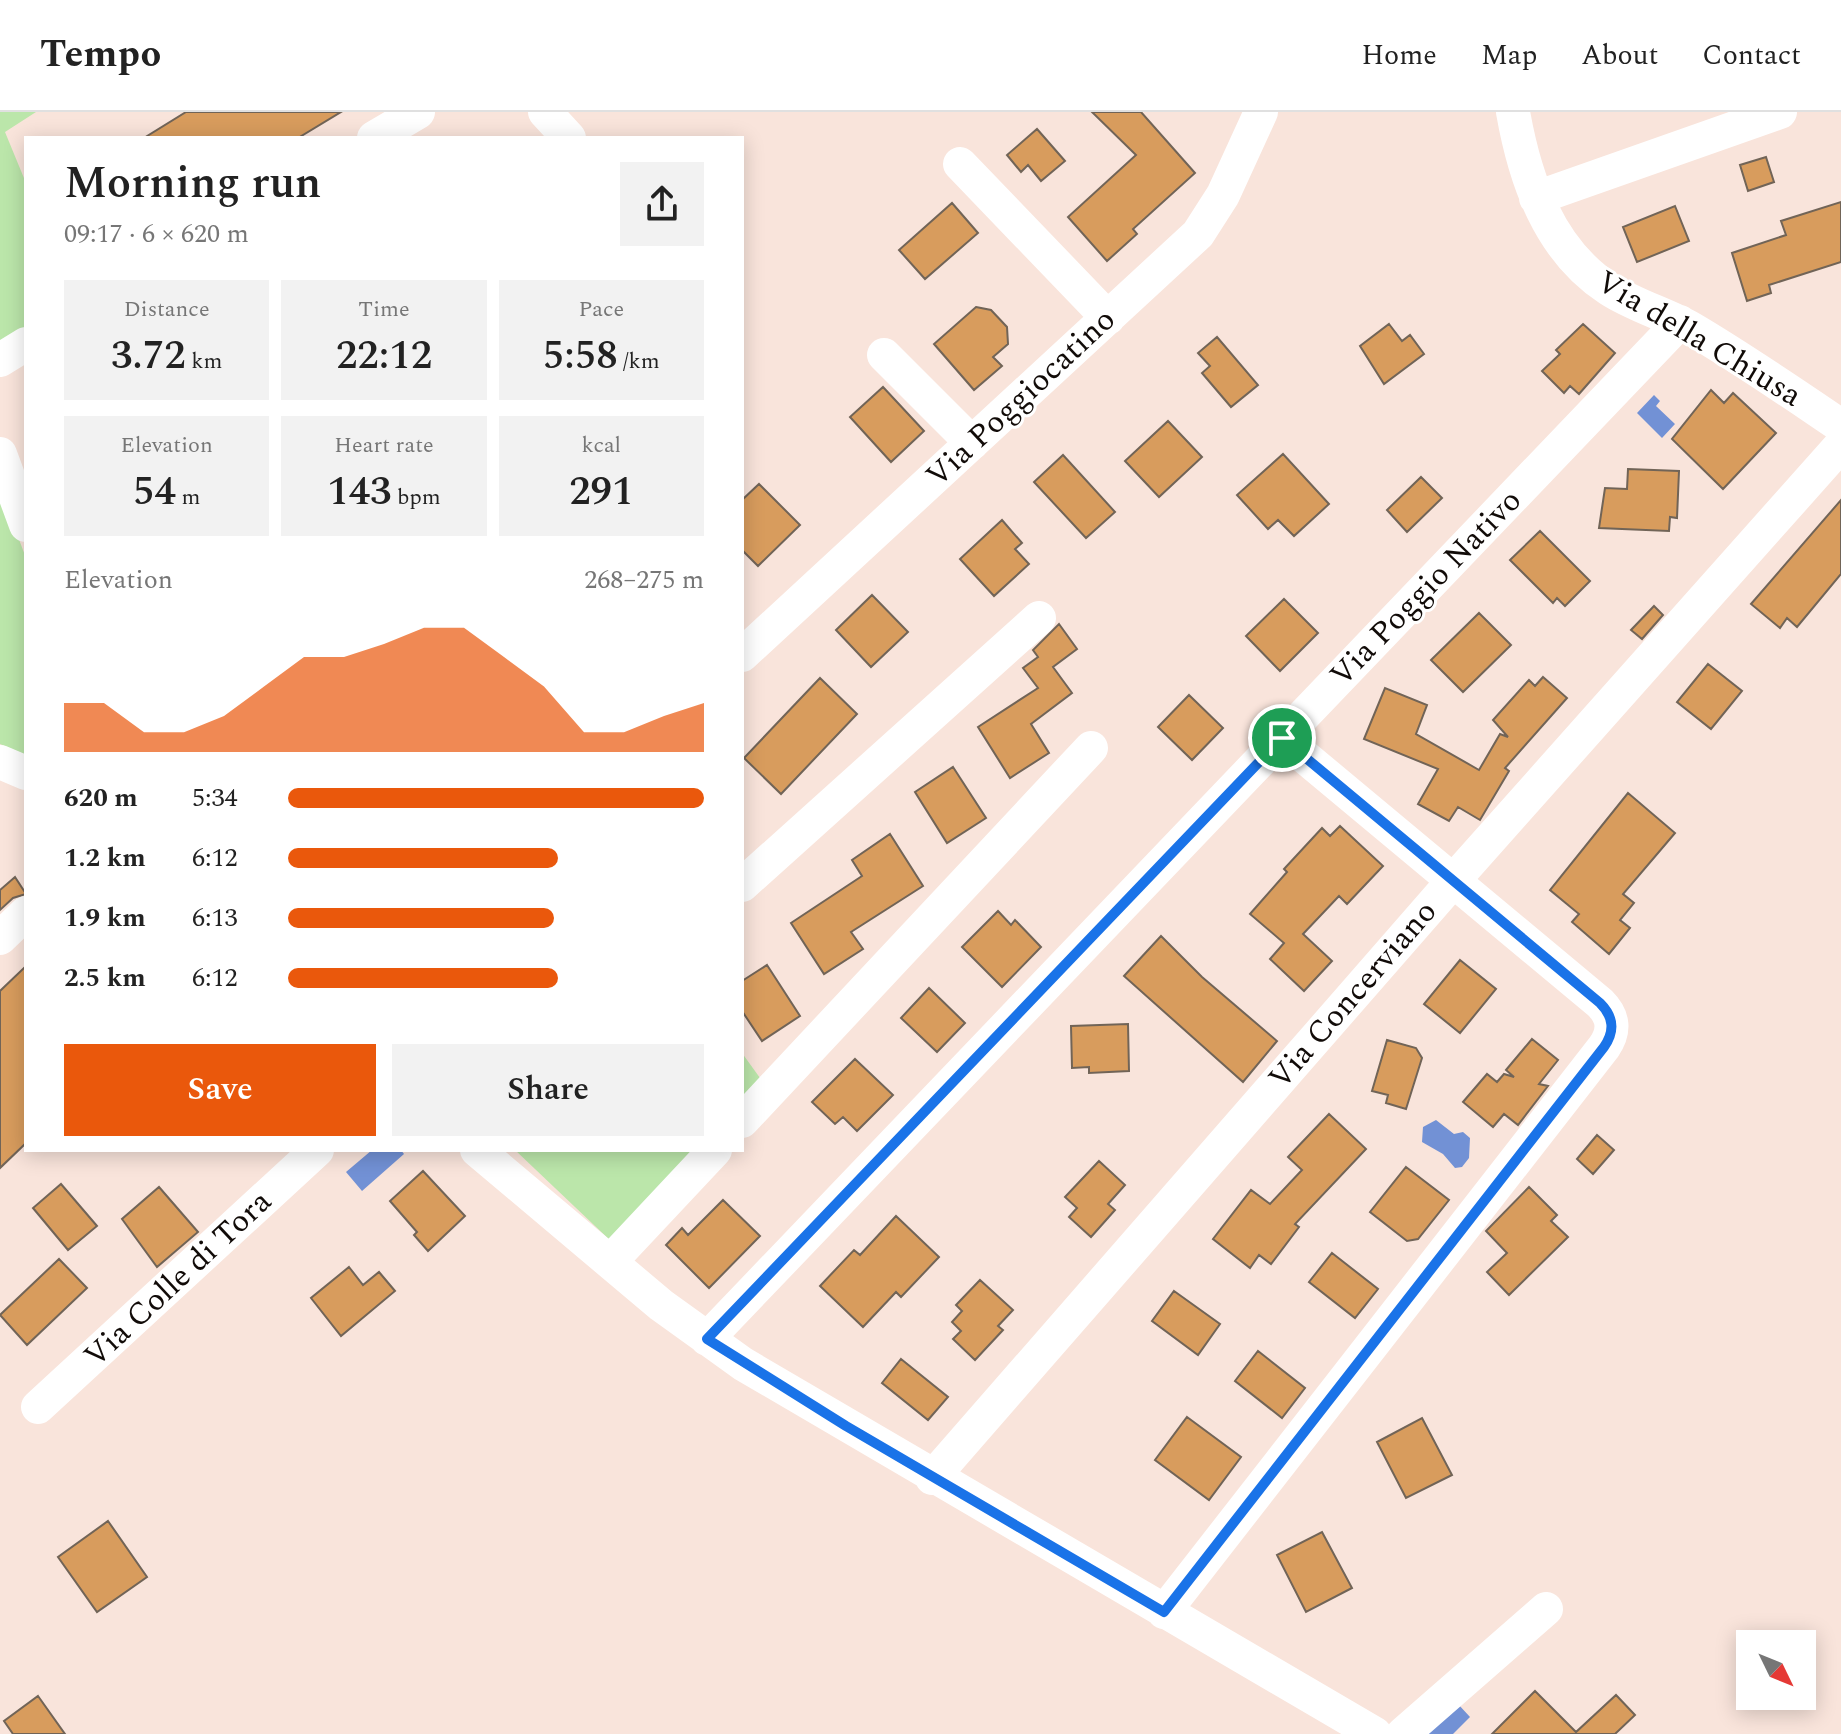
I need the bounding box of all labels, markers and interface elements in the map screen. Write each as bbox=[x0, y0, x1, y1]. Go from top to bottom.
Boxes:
text: Tempo bbox=[40, 26, 161, 84]
text: Home bbox=[1361, 34, 1437, 77]
text: Map bbox=[1481, 34, 1537, 77]
text: About bbox=[1581, 34, 1658, 77]
text: Contact bbox=[1702, 34, 1801, 77]
text: Morning run bbox=[64, 150, 321, 217]
button: share bbox=[620, 162, 704, 246]
text: 09:17 · 6 × 620 m bbox=[64, 214, 249, 254]
street label: Via della Chiusa bbox=[1587, 258, 1811, 420]
text: Distance bbox=[124, 293, 210, 326]
text: Time bbox=[358, 293, 410, 326]
text: Pace bbox=[579, 293, 624, 326]
street label: Via Poggiocatino bbox=[915, 297, 1127, 499]
text: 3.72 bbox=[111, 326, 186, 387]
text: 22:12 bbox=[336, 326, 432, 387]
text: 5:58 bbox=[543, 326, 618, 387]
text: km bbox=[186, 345, 222, 378]
text: /km bbox=[618, 345, 660, 378]
text: Elevation bbox=[121, 429, 213, 462]
text: Heart rate bbox=[334, 429, 434, 462]
text: kcal bbox=[582, 429, 621, 462]
text: 54 bbox=[133, 462, 176, 523]
text: 143 bbox=[327, 462, 392, 523]
text: 291 bbox=[569, 462, 633, 523]
street label: Via Poggio Nativo bbox=[1318, 478, 1534, 698]
text: m bbox=[176, 481, 200, 514]
text: bpm bbox=[392, 481, 441, 514]
text: Elevation bbox=[64, 560, 173, 600]
text: 268–275 m bbox=[584, 560, 704, 600]
pin bbox=[1248, 704, 1316, 772]
icon: arrive bbox=[1260, 716, 1304, 760]
text: 620 m bbox=[64, 778, 138, 818]
text: 5:34 bbox=[192, 778, 238, 818]
text: 1.2 km bbox=[64, 838, 146, 878]
text: 6:12 bbox=[192, 838, 238, 878]
street label: Via Concerviano bbox=[1257, 890, 1449, 1100]
text: 1.9 km bbox=[64, 898, 146, 938]
text: 6:13 bbox=[192, 898, 238, 938]
text: 2.5 km bbox=[64, 958, 146, 998]
text: 6:12 bbox=[192, 958, 238, 998]
button: Save bbox=[64, 1044, 376, 1136]
button: Share bbox=[392, 1044, 704, 1136]
street label: Via Colle di Tora bbox=[73, 1178, 283, 1379]
north arrow bbox=[1736, 1630, 1816, 1710]
map controls bbox=[1736, 1630, 1816, 1710]

